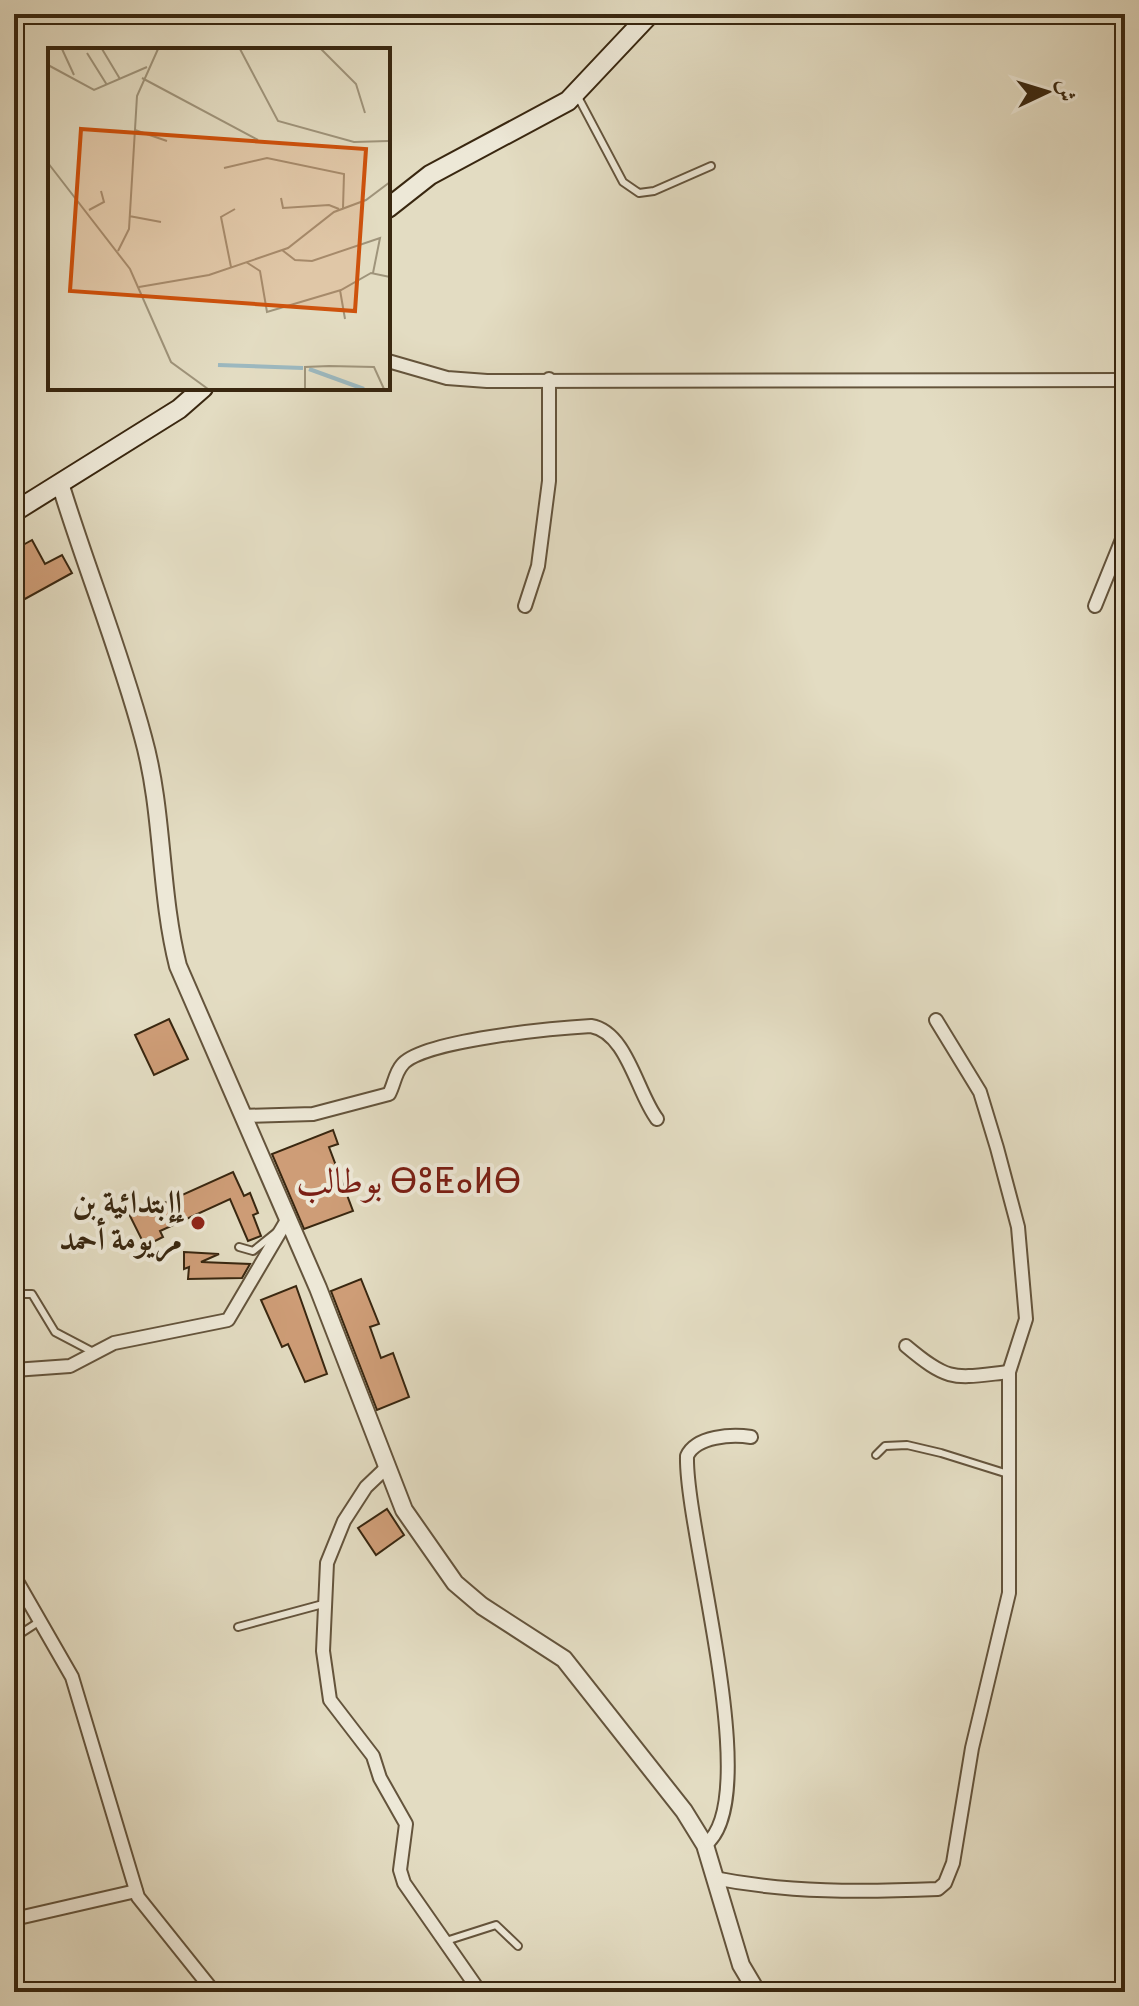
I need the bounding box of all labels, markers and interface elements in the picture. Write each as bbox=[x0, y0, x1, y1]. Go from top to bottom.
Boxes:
inset map bbox=[48, 48, 390, 390]
north arrow bbox=[1007, 52, 1087, 132]
text: ش bbox=[1048, 79, 1081, 103]
district label: بوطالب ⴱⵓⵟⴰⵍⴱ bbox=[296, 1159, 522, 1209]
place label: إإبتدائية بن مريومة أحمد bbox=[59, 1183, 184, 1264]
marker: إإبتدائية بن مريومة أحمد bbox=[189, 1214, 207, 1232]

